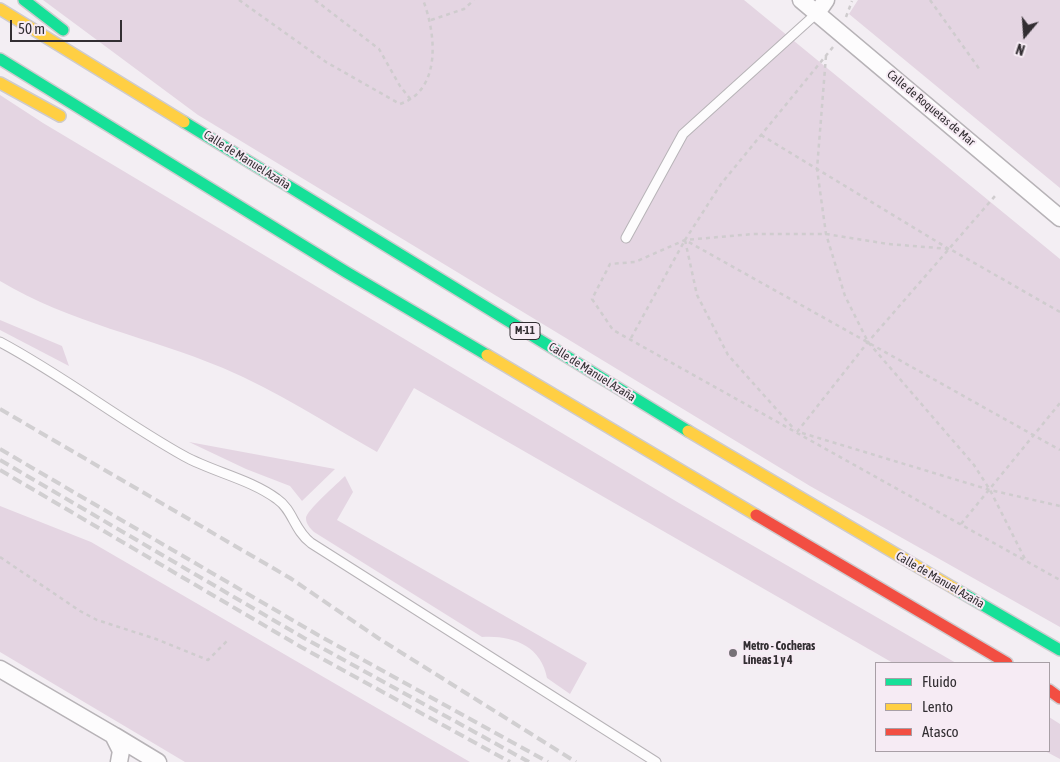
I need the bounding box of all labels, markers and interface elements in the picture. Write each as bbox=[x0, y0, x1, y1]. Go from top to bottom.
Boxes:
scale bar bbox=[12, 10, 125, 42]
north arrow bbox=[1000, 10, 1050, 60]
text: 50 m bbox=[18, 20, 45, 37]
text: N bbox=[1014, 40, 1027, 58]
street label: Calle de Roquetas de Mar bbox=[884, 67, 978, 149]
street label: Calle de Manuel Azaña bbox=[201, 127, 293, 193]
road number: M-11 bbox=[510, 322, 540, 340]
street label: Calle de Manuel Azaña bbox=[546, 339, 638, 405]
street label: Calle de Manuel Azaña bbox=[893, 549, 987, 611]
place label: Metro - Cocheras Líneas 1 y 4 bbox=[743, 639, 815, 667]
marker: Metro - Cocheras Líneas 1 y 4 bbox=[727, 647, 739, 659]
legend bbox=[875, 662, 1050, 752]
text: Fluido bbox=[922, 673, 957, 690]
text: Lento bbox=[922, 698, 953, 715]
text: Atasco bbox=[922, 723, 959, 740]

